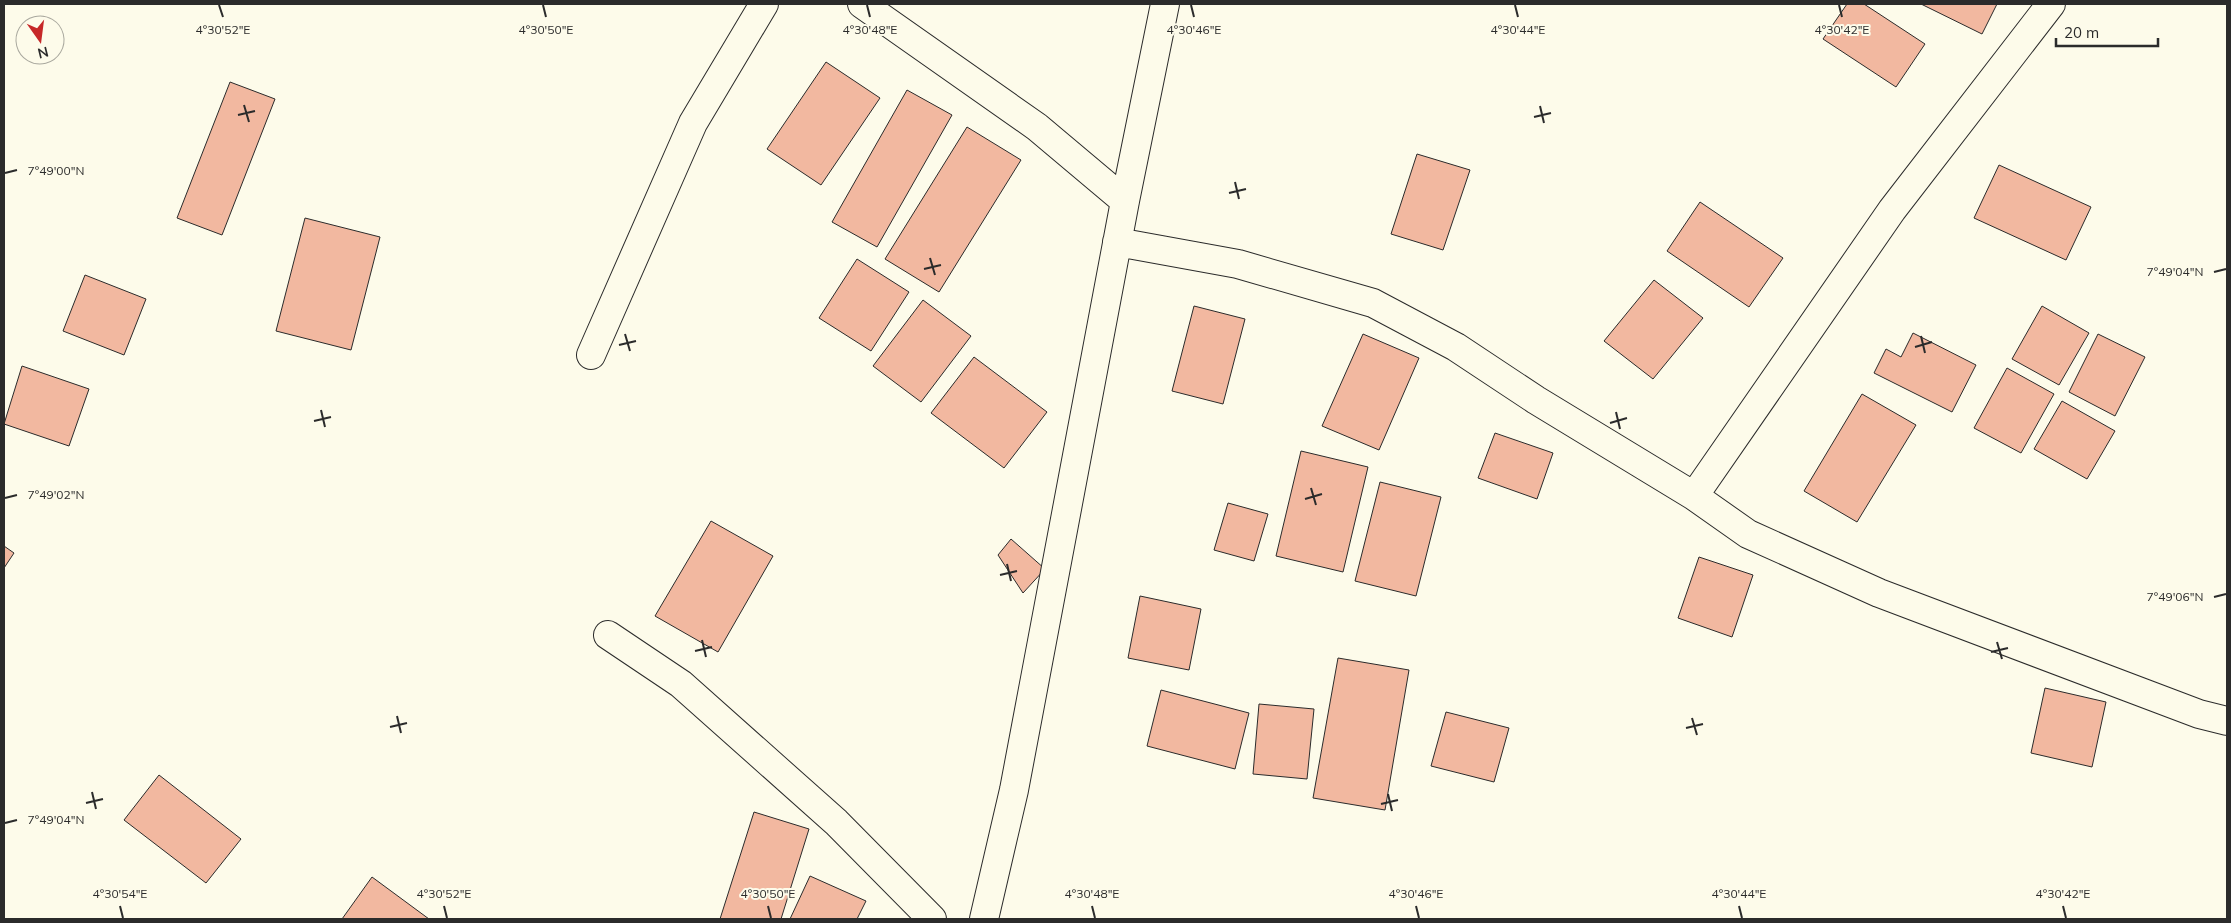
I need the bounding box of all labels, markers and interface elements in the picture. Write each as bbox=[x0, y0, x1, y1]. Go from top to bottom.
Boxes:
north arrow bbox=[15, 15, 65, 65]
scale bar bbox=[2056, 15, 2158, 47]
text: 4°30'52"E bbox=[196, 22, 250, 37]
text: 4°30'50"E bbox=[519, 22, 573, 37]
text: 4°30'48"E bbox=[843, 22, 897, 37]
text: 4°30'46"E bbox=[1167, 22, 1221, 37]
text: 4°30'44"E bbox=[1491, 22, 1545, 37]
text: 4°30'42"E bbox=[1815, 22, 1869, 37]
text: 20 m bbox=[2064, 23, 2099, 42]
text: N bbox=[36, 43, 50, 63]
text: 7°49'00"N bbox=[28, 163, 84, 178]
text: 7°49'04"N bbox=[2147, 264, 2203, 279]
text: 7°49'02"N bbox=[28, 487, 84, 502]
text: 7°49'06"N bbox=[2147, 589, 2203, 604]
text: 7°49'04"N bbox=[28, 812, 84, 827]
text: 4°30'54"E bbox=[93, 886, 147, 901]
text: 4°30'52"E bbox=[417, 886, 471, 901]
text: 4°30'50"E bbox=[741, 886, 795, 901]
text: 4°30'48"E bbox=[1065, 886, 1119, 901]
text: 4°30'46"E bbox=[1389, 886, 1443, 901]
text: 4°30'44"E bbox=[1712, 886, 1766, 901]
text: 4°30'42"E bbox=[2036, 886, 2090, 901]

